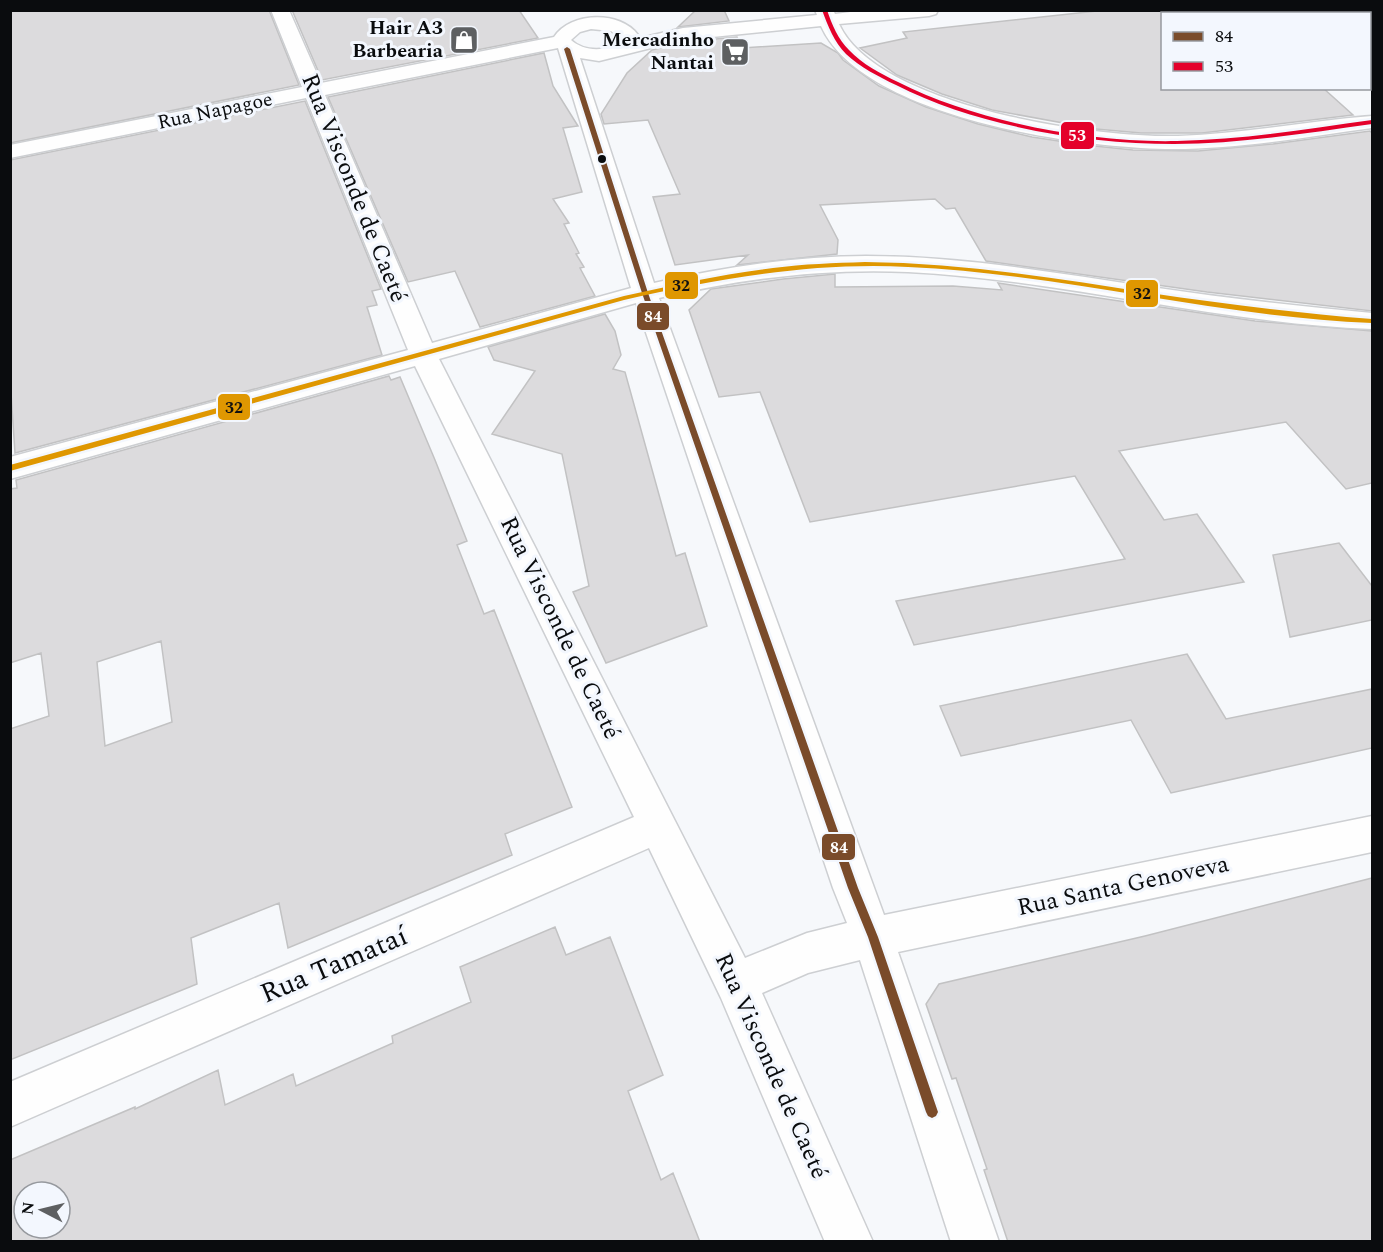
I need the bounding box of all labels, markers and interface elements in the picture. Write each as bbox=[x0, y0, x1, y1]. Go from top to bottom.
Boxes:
legend bbox=[1161, 12, 1371, 90]
place label: Hair A3 Barbearia bbox=[352, 13, 444, 66]
text: 84 bbox=[1215, 23, 1233, 50]
shop icon: Hair A3 Barbearia bbox=[448, 24, 480, 56]
place label: Mercadinho Nantai bbox=[602, 25, 714, 78]
supermarket icon: Mercadinho Nantai bbox=[719, 36, 751, 68]
text: 53 bbox=[1215, 53, 1233, 80]
street label: Rua Visconde de Caeté bbox=[292, 68, 416, 308]
street label: Rua Napagoe bbox=[155, 84, 275, 138]
line badge: 53 bbox=[1060, 121, 1095, 150]
text: 53 bbox=[1068, 124, 1086, 148]
unlabelled marker bbox=[596, 153, 608, 165]
line badge: 32 bbox=[664, 271, 699, 300]
text: 32 bbox=[672, 274, 690, 298]
line badge: 32 bbox=[1125, 279, 1159, 308]
text: 32 bbox=[1133, 282, 1151, 306]
line badge: 84 bbox=[636, 302, 670, 331]
text: 84 bbox=[644, 305, 662, 329]
line badge: 32 bbox=[217, 393, 251, 421]
text: 32 bbox=[225, 396, 243, 420]
street label: Rua Visconde de Caeté bbox=[490, 510, 630, 746]
line badge: 84 bbox=[821, 833, 856, 861]
text: 84 bbox=[830, 836, 848, 860]
street label: Rua Santa Genoveva bbox=[1014, 846, 1232, 926]
street label: Rua Tamataí bbox=[254, 914, 415, 1015]
street label: Rua Visconde de Caeté bbox=[705, 947, 837, 1185]
north arrow bbox=[12, 1180, 72, 1240]
text: N bbox=[15, 1200, 41, 1216]

